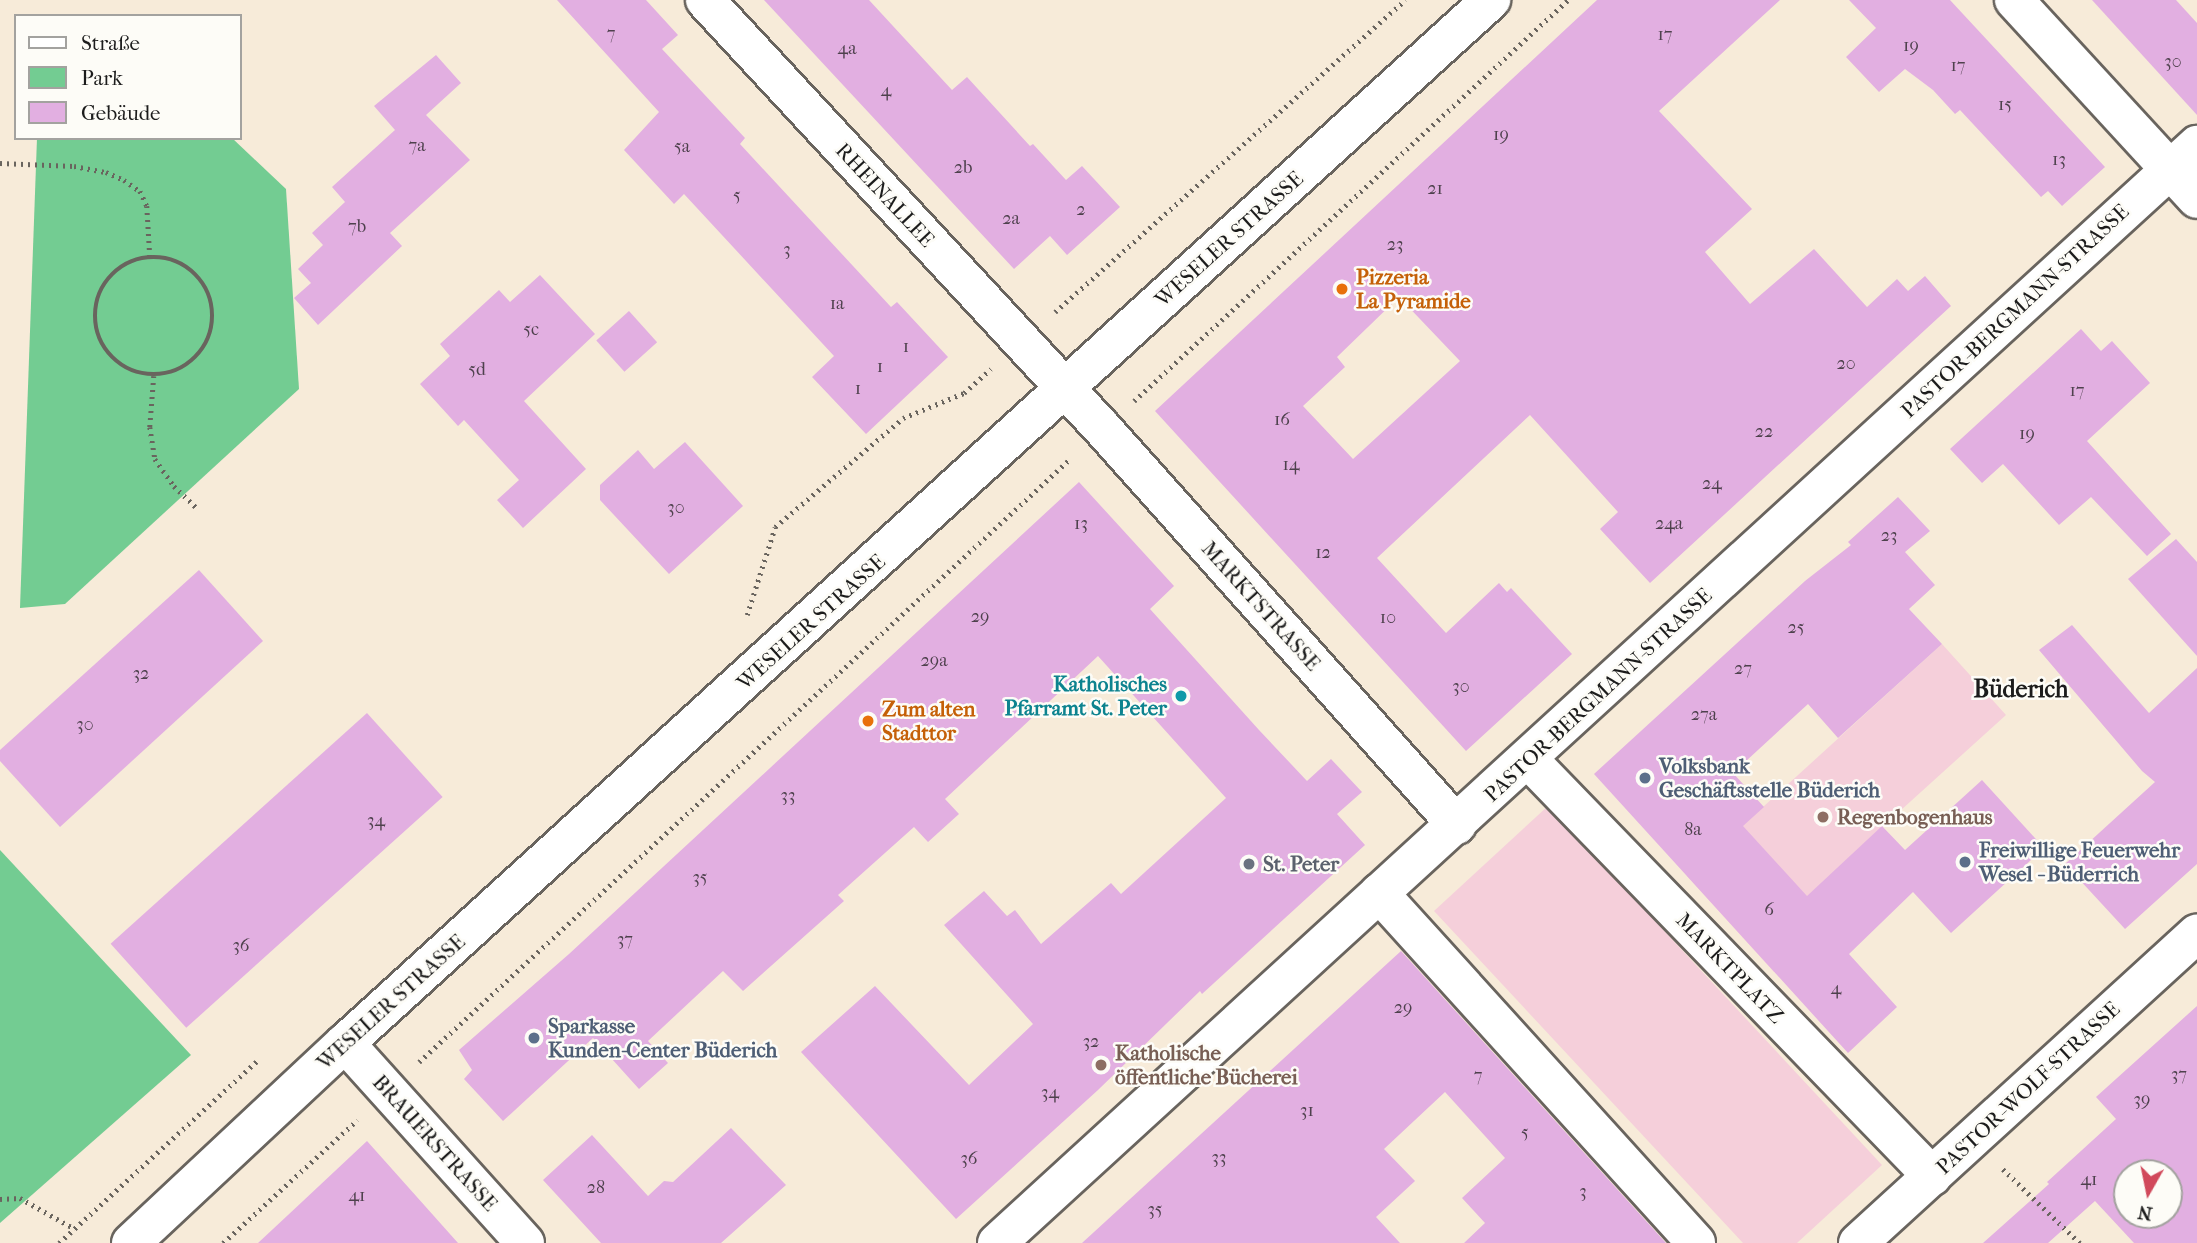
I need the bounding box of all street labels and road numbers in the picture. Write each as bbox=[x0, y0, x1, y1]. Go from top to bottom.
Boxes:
street label: RHEINALLEE bbox=[830, 138, 940, 252]
street label: WESELER STRASSE bbox=[1150, 166, 1308, 312]
street label: PASTOR-BERGMANN-STRASSE bbox=[1896, 199, 2134, 423]
street label: MARKTSTRASSE bbox=[1196, 536, 1326, 676]
street label: WESELER STRASSE bbox=[732, 549, 890, 695]
street label: PASTOR-BERGMANN-STRASSE bbox=[1479, 583, 1717, 807]
street label: MARKTPLATZ bbox=[1671, 907, 1789, 1029]
street label: WESELER STRASSE bbox=[312, 929, 470, 1075]
street label: PASTOR-WOLF-STRASSE bbox=[1931, 996, 2125, 1180]
street label: BRAUERSTRASSE bbox=[367, 1070, 503, 1216]

